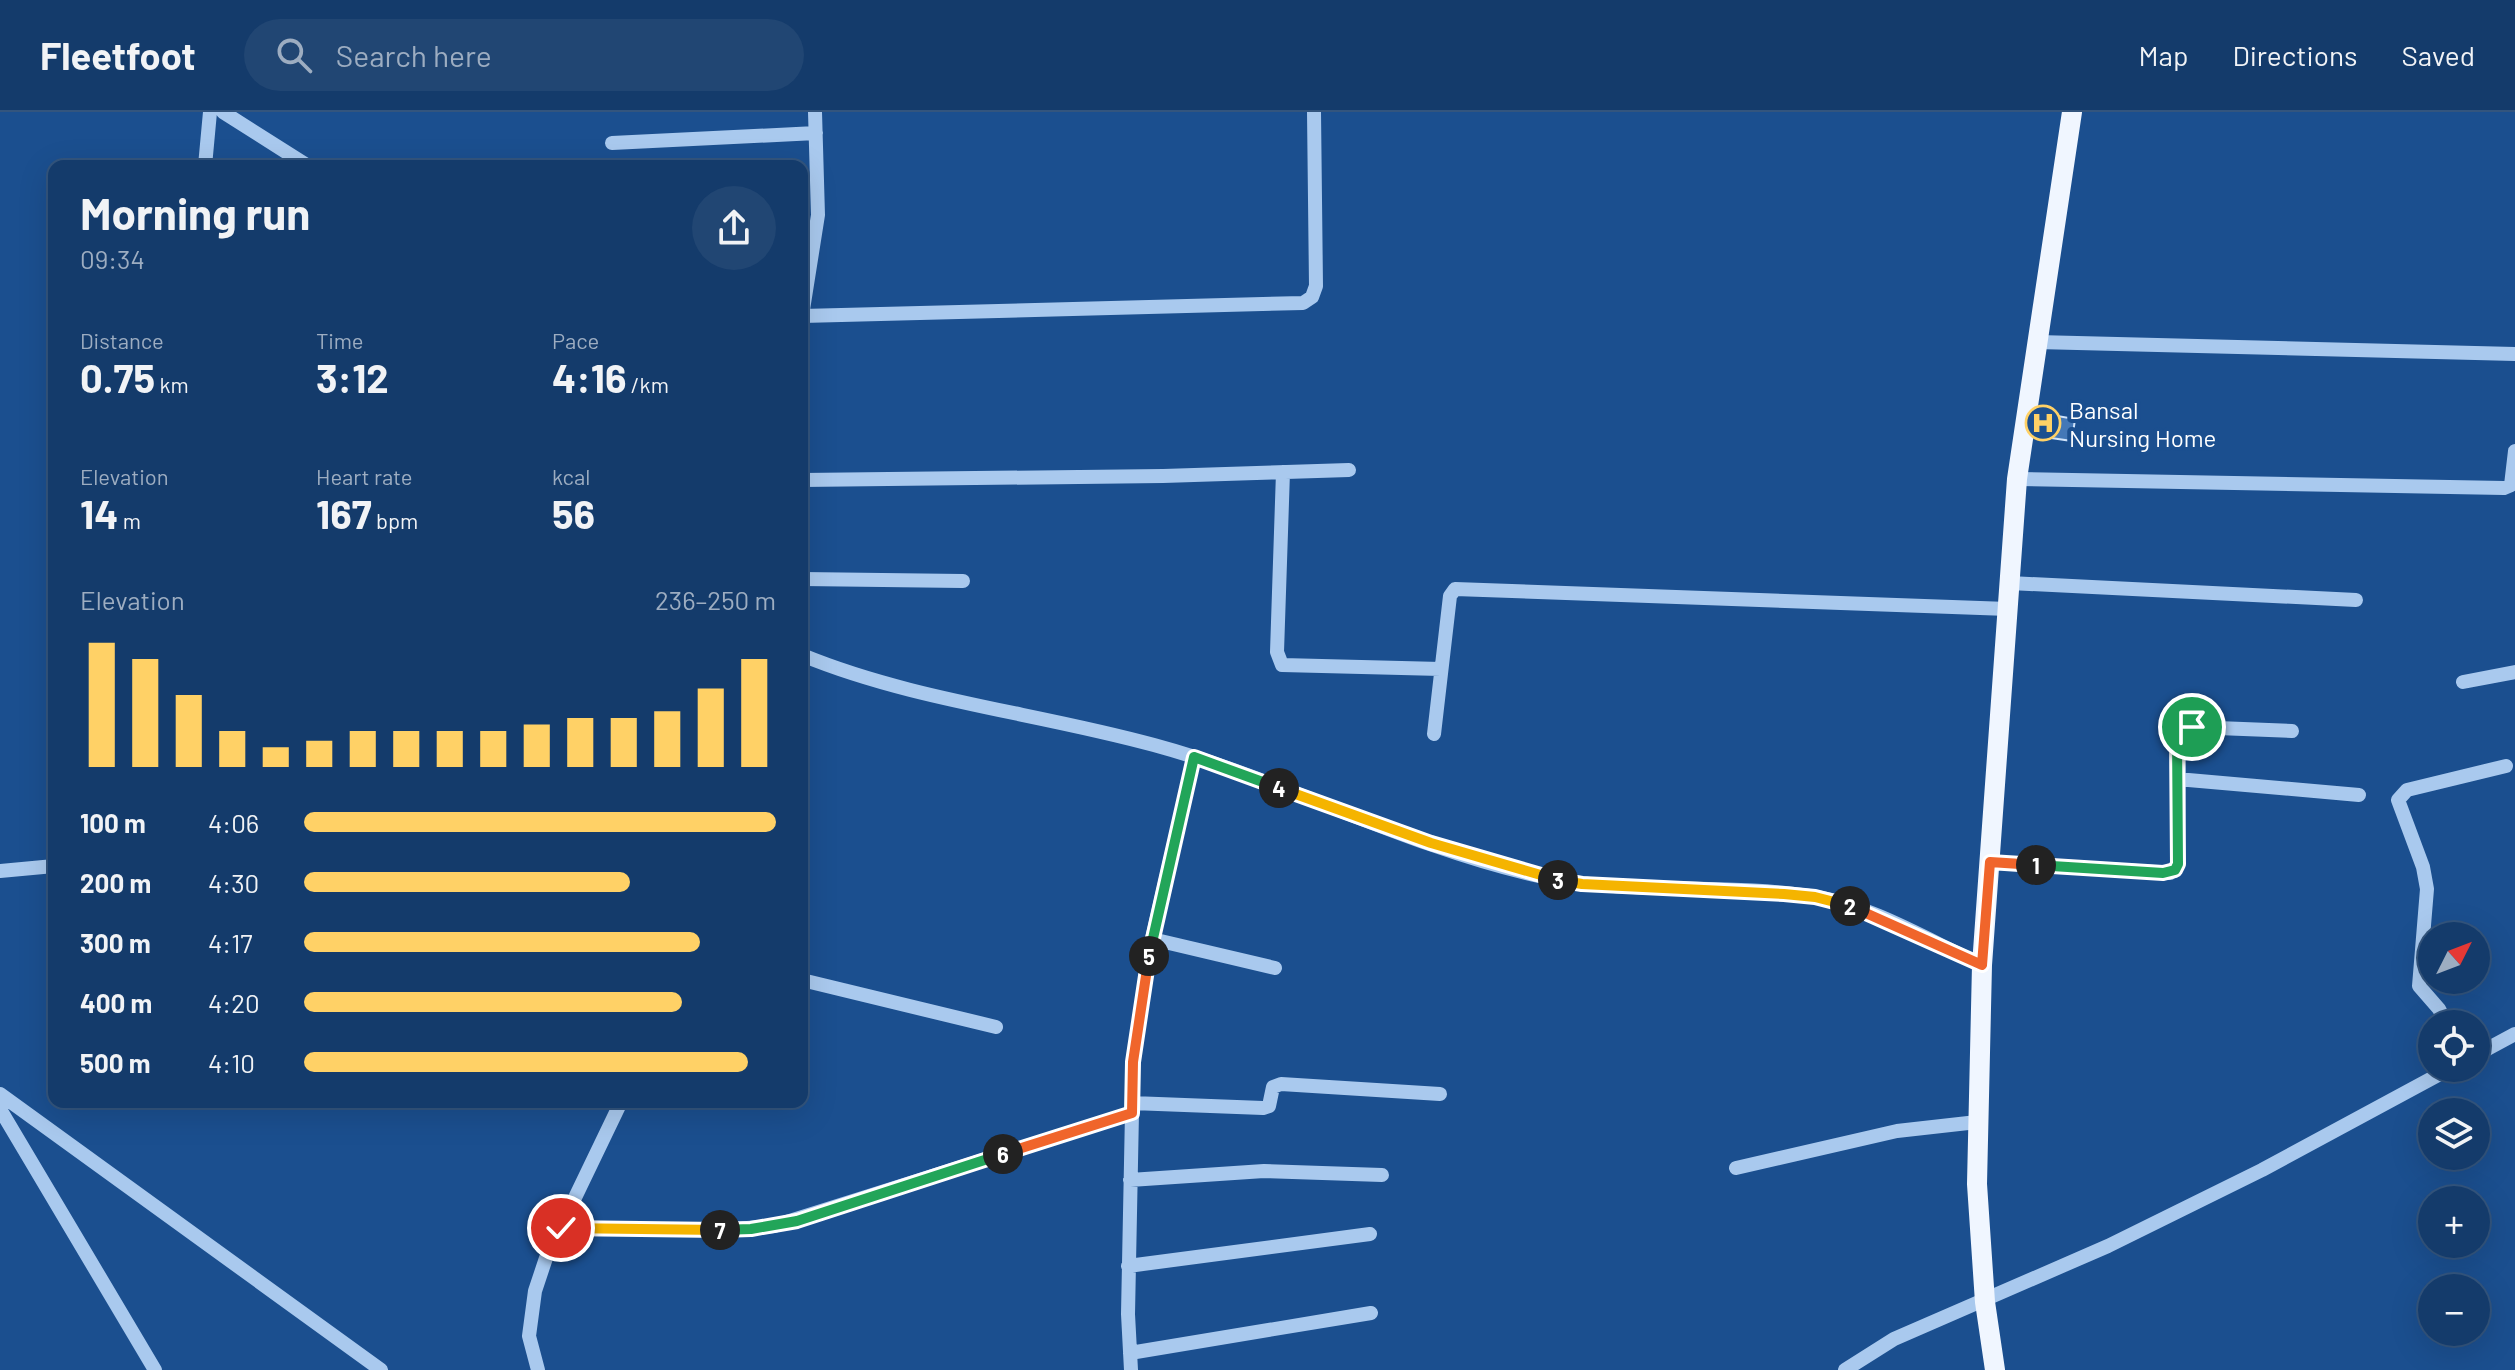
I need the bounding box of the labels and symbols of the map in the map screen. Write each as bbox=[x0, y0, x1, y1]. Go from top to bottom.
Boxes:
place label: Bansal Nursing Home bbox=[2069, 395, 2216, 452]
hospital icon: Bansal Nursing Home bbox=[2024, 404, 2062, 442]
pin bbox=[2158, 693, 2226, 761]
pin: 4 bbox=[1259, 768, 1299, 808]
pin: 1 bbox=[2016, 845, 2056, 885]
pin: 3 bbox=[1538, 860, 1578, 900]
pin: 2 bbox=[1830, 886, 1870, 926]
north arrow bbox=[2418, 922, 2490, 994]
pin: 5 bbox=[1129, 936, 1169, 976]
pin: 6 bbox=[983, 1134, 1023, 1174]
pin bbox=[527, 1194, 595, 1262]
pin: 7 bbox=[700, 1210, 740, 1250]

